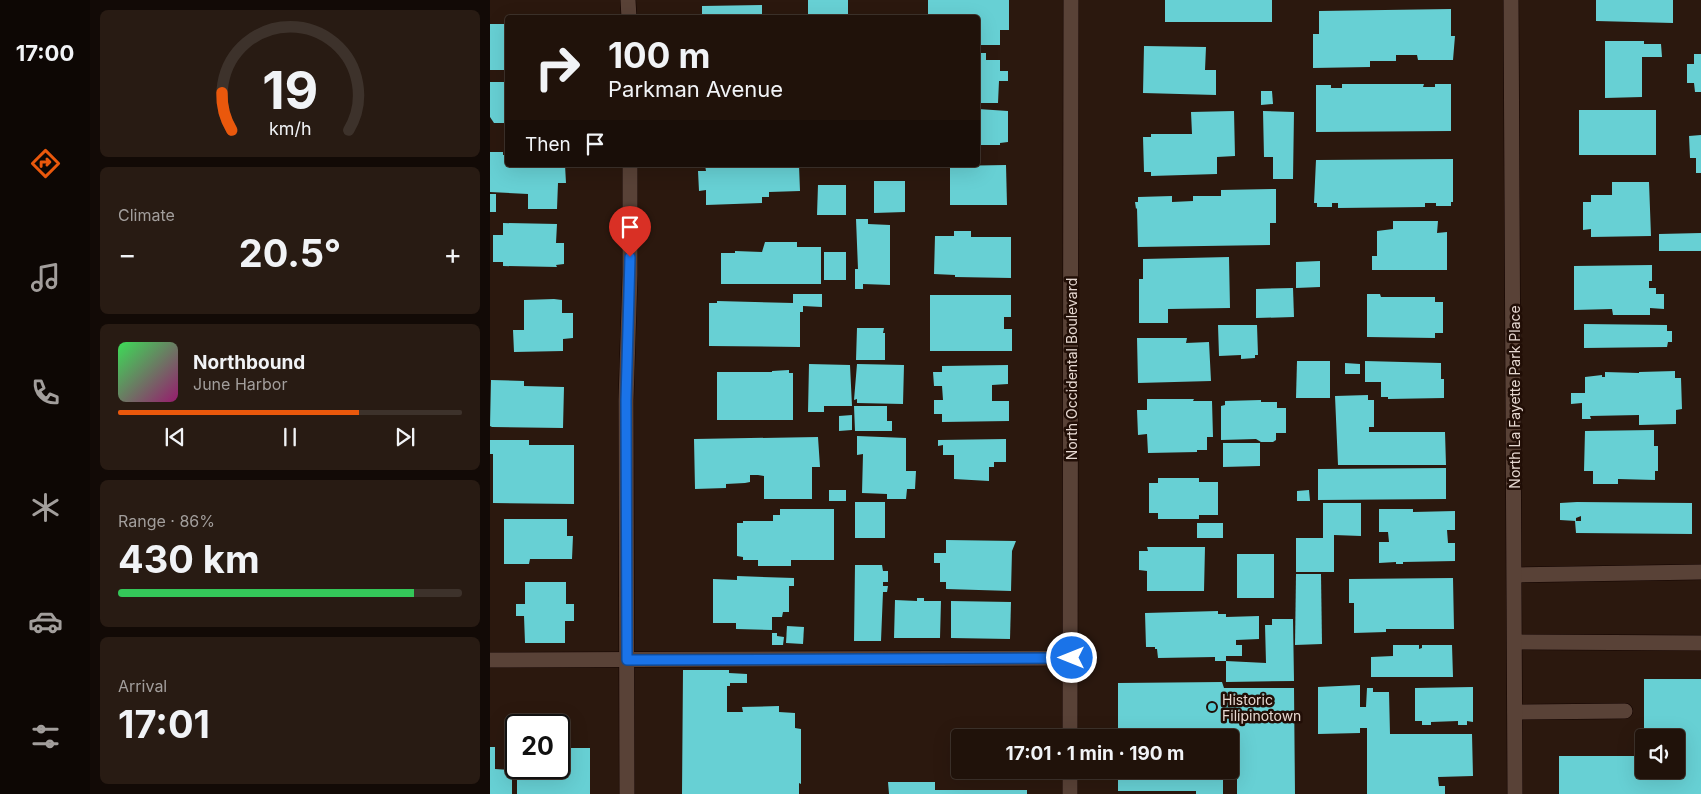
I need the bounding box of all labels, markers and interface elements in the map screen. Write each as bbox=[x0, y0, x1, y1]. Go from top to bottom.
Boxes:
text: 100 m bbox=[608, 34, 711, 76]
icon: right bbox=[525, 35, 590, 100]
text: 17:00 bbox=[16, 40, 74, 66]
text: 19 bbox=[262, 59, 318, 122]
text: Parkman Avenue bbox=[608, 76, 783, 102]
text: km/h bbox=[269, 118, 311, 139]
icon: arrive bbox=[581, 130, 609, 158]
text: Then bbox=[525, 133, 571, 156]
icon: directions bbox=[28, 146, 63, 181]
text: Climate bbox=[118, 205, 175, 225]
pin bbox=[609, 206, 651, 257]
icon: arrive bbox=[616, 213, 644, 241]
text: 20.5° bbox=[239, 230, 341, 276]
text: − bbox=[118, 237, 137, 271]
text: + bbox=[443, 237, 462, 271]
icon: music bbox=[28, 260, 63, 295]
street label: North Occidental Boulevard bbox=[1063, 278, 1080, 460]
street label: North La Fayette Park Place bbox=[1506, 305, 1523, 489]
text: Northbound bbox=[193, 351, 305, 374]
text: June Harbor bbox=[193, 374, 287, 394]
icon: phone bbox=[28, 375, 63, 410]
icon: previous bbox=[161, 423, 189, 451]
icon: pause bbox=[276, 423, 304, 451]
icon: next bbox=[391, 423, 419, 451]
icon: climate bbox=[28, 490, 63, 525]
text: Range · 86% bbox=[118, 511, 215, 531]
text: 430 km bbox=[118, 536, 260, 582]
icon: car bbox=[28, 604, 63, 639]
position arrow bbox=[1045, 631, 1097, 683]
text: Arrival bbox=[118, 676, 167, 696]
place label: Historic Filipinotown bbox=[1222, 691, 1301, 724]
text: 17:01 bbox=[118, 701, 210, 747]
marker: Historic Filipinotown bbox=[1206, 701, 1218, 713]
speed limit sign: 20 bbox=[505, 714, 570, 779]
icon: filters bbox=[28, 719, 63, 754]
map controls bbox=[1635, 729, 1685, 779]
button: sound bbox=[1635, 729, 1685, 779]
text: 17:01 · 1 min · 190 m bbox=[1006, 742, 1184, 765]

